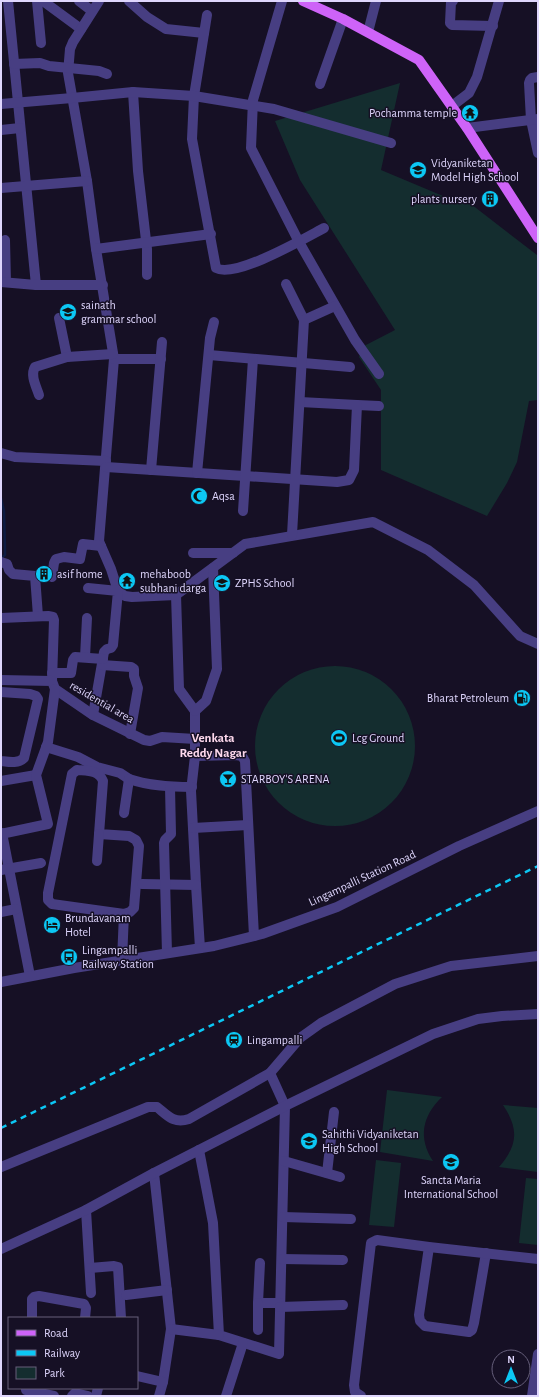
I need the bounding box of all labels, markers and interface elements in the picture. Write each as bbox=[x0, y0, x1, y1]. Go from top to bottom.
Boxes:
temple icon: Pochamma temple bbox=[460, 103, 480, 123]
place label: Pochamma temple bbox=[369, 107, 457, 119]
place label: Vidyaniketan Model High School bbox=[431, 157, 519, 183]
school or university icon: Vidyaniketan Model High School bbox=[408, 160, 428, 180]
building icon: plants nursery bbox=[480, 189, 500, 209]
place label: plants nursery bbox=[411, 193, 477, 206]
place label: sainath grammar school bbox=[81, 299, 156, 325]
school or university icon: sainath grammar school bbox=[58, 302, 78, 322]
mosque icon: Aqsa bbox=[189, 486, 209, 506]
place label: Aqsa bbox=[212, 490, 235, 502]
building icon: asif home bbox=[34, 564, 54, 584]
place label: asif home bbox=[57, 568, 103, 580]
place label: mehaboob subhani darga bbox=[140, 568, 207, 594]
temple icon: mehaboob subhani darga bbox=[117, 571, 137, 591]
school or university icon: ZPHS School bbox=[212, 573, 232, 593]
place label: ZPHS School bbox=[235, 577, 294, 589]
street label: residential area bbox=[68, 679, 137, 725]
fuel station icon: Bharat Petroleum bbox=[512, 688, 532, 708]
place label: Bharat Petroleum bbox=[427, 692, 509, 704]
sports icon: Lcg Ground bbox=[329, 728, 349, 748]
district label: Venkata Reddy Nagar bbox=[180, 732, 247, 760]
place label: Lcg Ground bbox=[352, 732, 404, 744]
bar icon: STARBOY'S ARENA bbox=[218, 769, 238, 789]
place label: STARBOY'S ARENA bbox=[241, 773, 330, 785]
street label: Lingampalli Station Road bbox=[307, 848, 417, 908]
place label: Brundavanam Hotel bbox=[65, 912, 131, 938]
hotel icon: Brundavanam Hotel bbox=[42, 915, 62, 935]
place label: Lingampalli Railway Station bbox=[82, 944, 154, 971]
bus stop icon: Lingampalli Railway Station bbox=[59, 947, 79, 967]
station icon: Lingampalli bbox=[224, 1030, 244, 1050]
place label: Lingampalli bbox=[247, 1034, 302, 1046]
place label: Sahithi Vidyaniketan High School bbox=[322, 1128, 419, 1154]
school or university icon: Sahithi Vidyaniketan High School bbox=[299, 1131, 319, 1151]
school or university icon: Sancta Maria International School bbox=[441, 1152, 461, 1172]
place label: Sancta Maria International School bbox=[404, 1174, 498, 1200]
legend bbox=[8, 1317, 138, 1389]
text: Road bbox=[44, 1327, 68, 1339]
text: Railway bbox=[44, 1347, 80, 1360]
north arrow bbox=[491, 1349, 531, 1389]
text: N bbox=[507, 1354, 515, 1365]
text: Park bbox=[44, 1367, 65, 1379]

